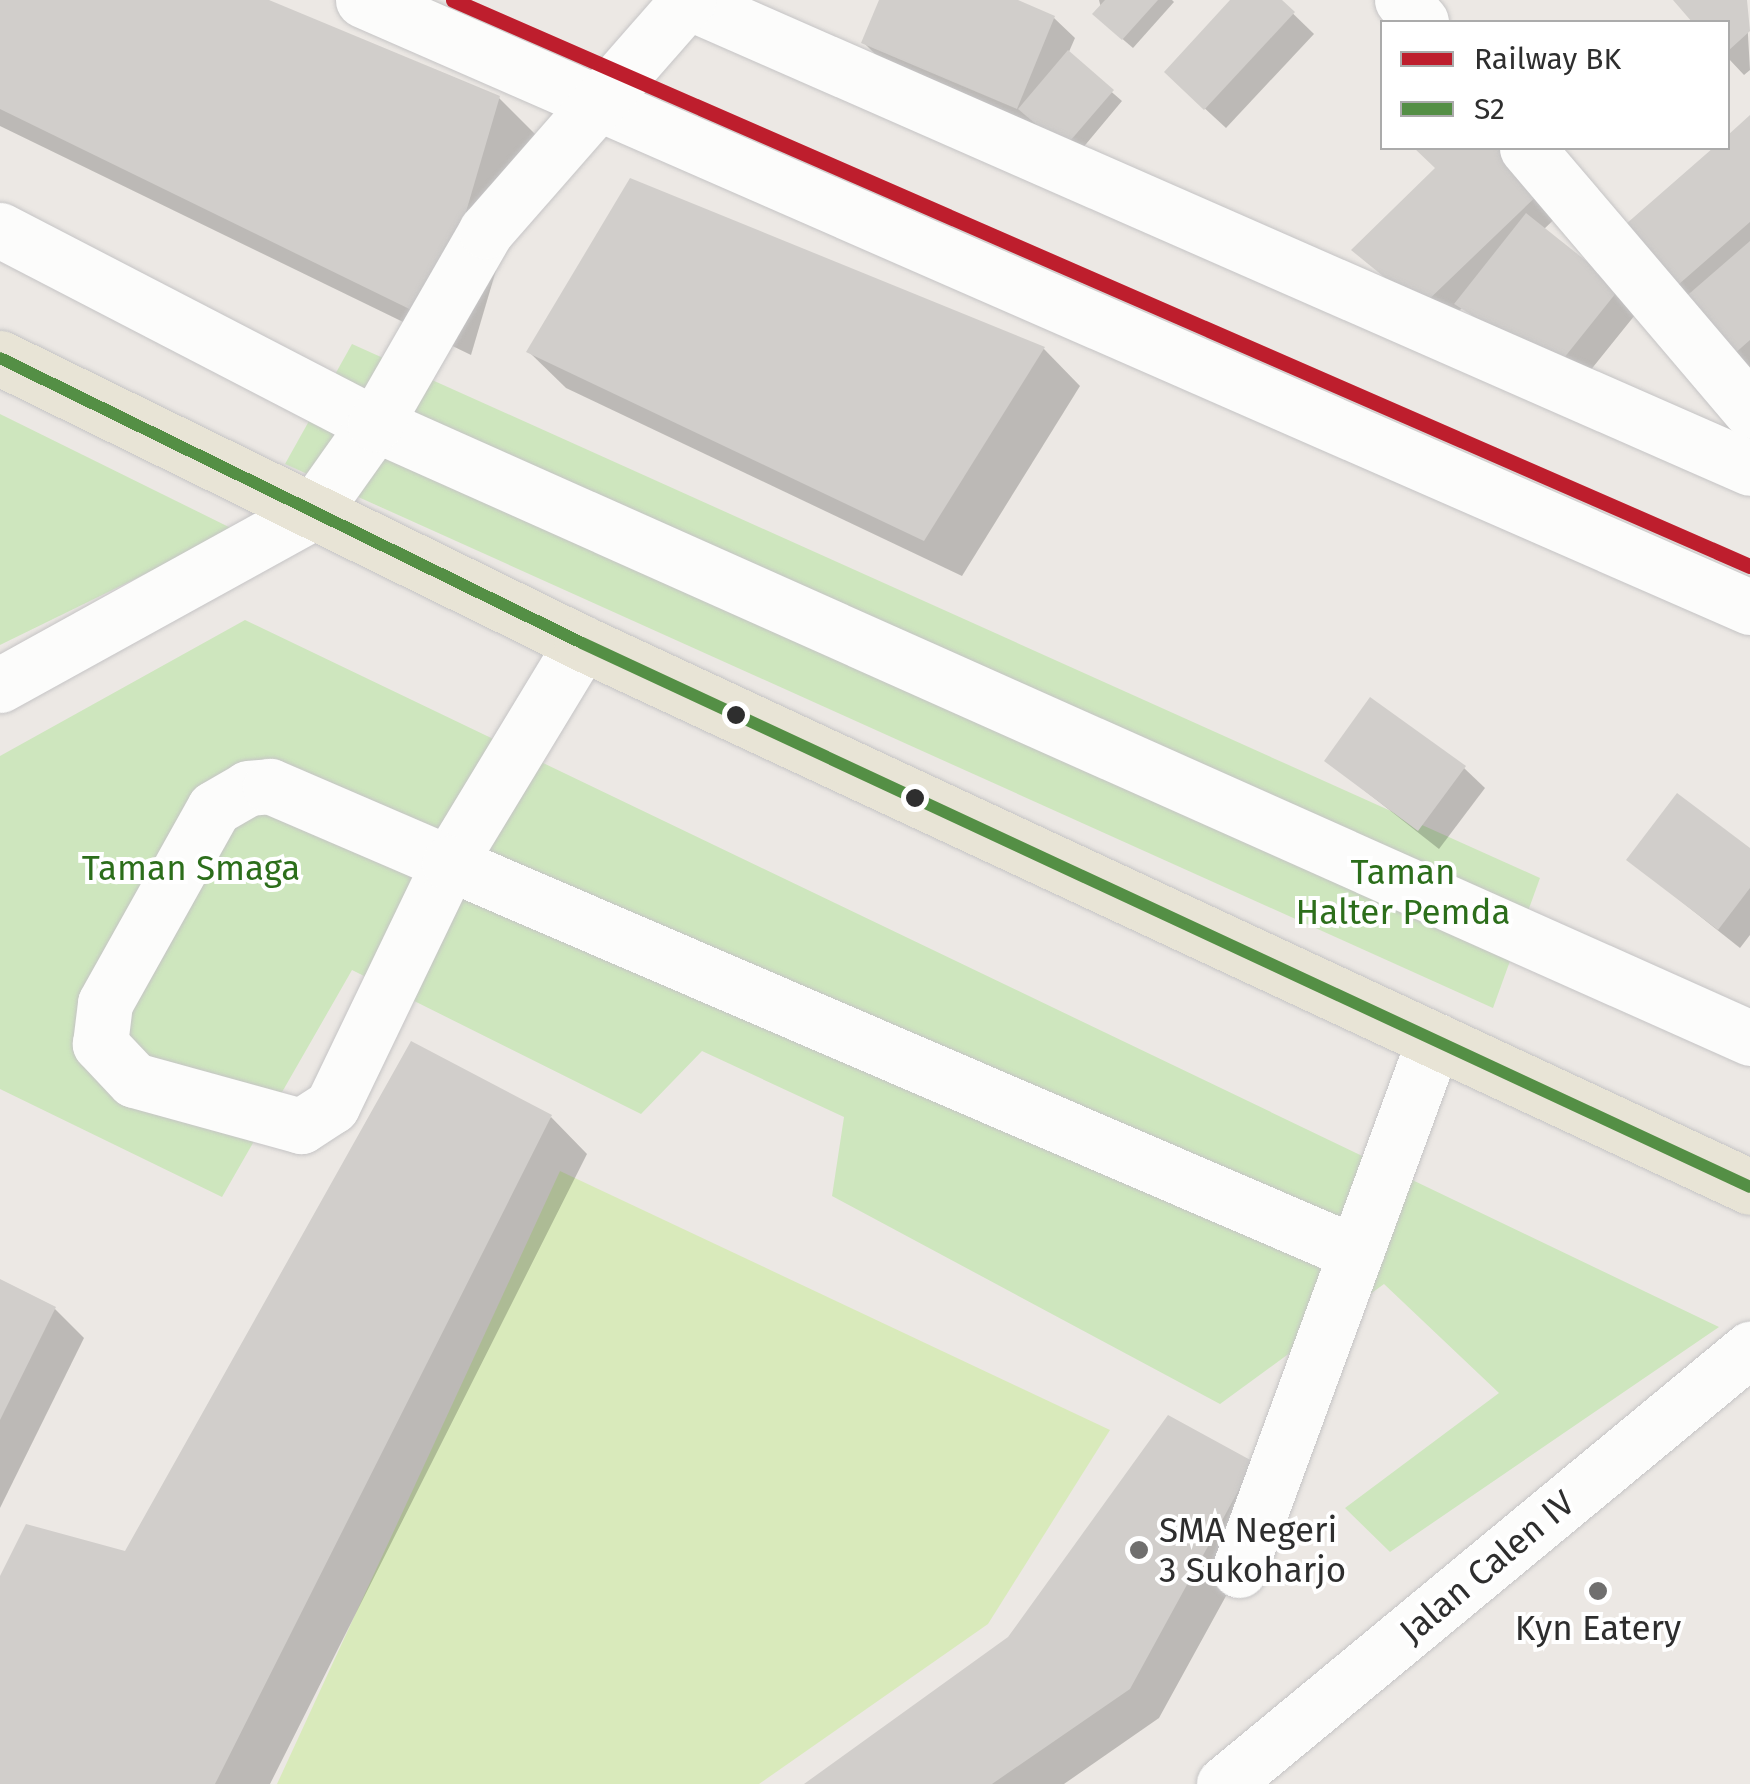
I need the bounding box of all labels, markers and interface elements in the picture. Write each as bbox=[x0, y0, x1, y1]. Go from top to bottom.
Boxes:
legend bbox=[1380, 20, 1730, 150]
text: Railway BK bbox=[1474, 41, 1621, 77]
text: S2 bbox=[1474, 91, 1505, 127]
unlabelled marker bbox=[726, 705, 746, 725]
unlabelled marker bbox=[905, 788, 925, 808]
park label: Taman Smaga bbox=[82, 847, 300, 889]
park label: Taman Halter Pemda bbox=[1295, 851, 1511, 933]
street label: Jalan Calen IV bbox=[1391, 1482, 1583, 1652]
place label: SMA Negeri 3 Sukoharjo bbox=[1159, 1509, 1346, 1591]
marker: SMA Negeri 3 Sukoharjo bbox=[1128, 1539, 1150, 1561]
marker: Kyn Eatery bbox=[1587, 1580, 1609, 1602]
place label: Kyn Eatery bbox=[1515, 1607, 1681, 1649]

